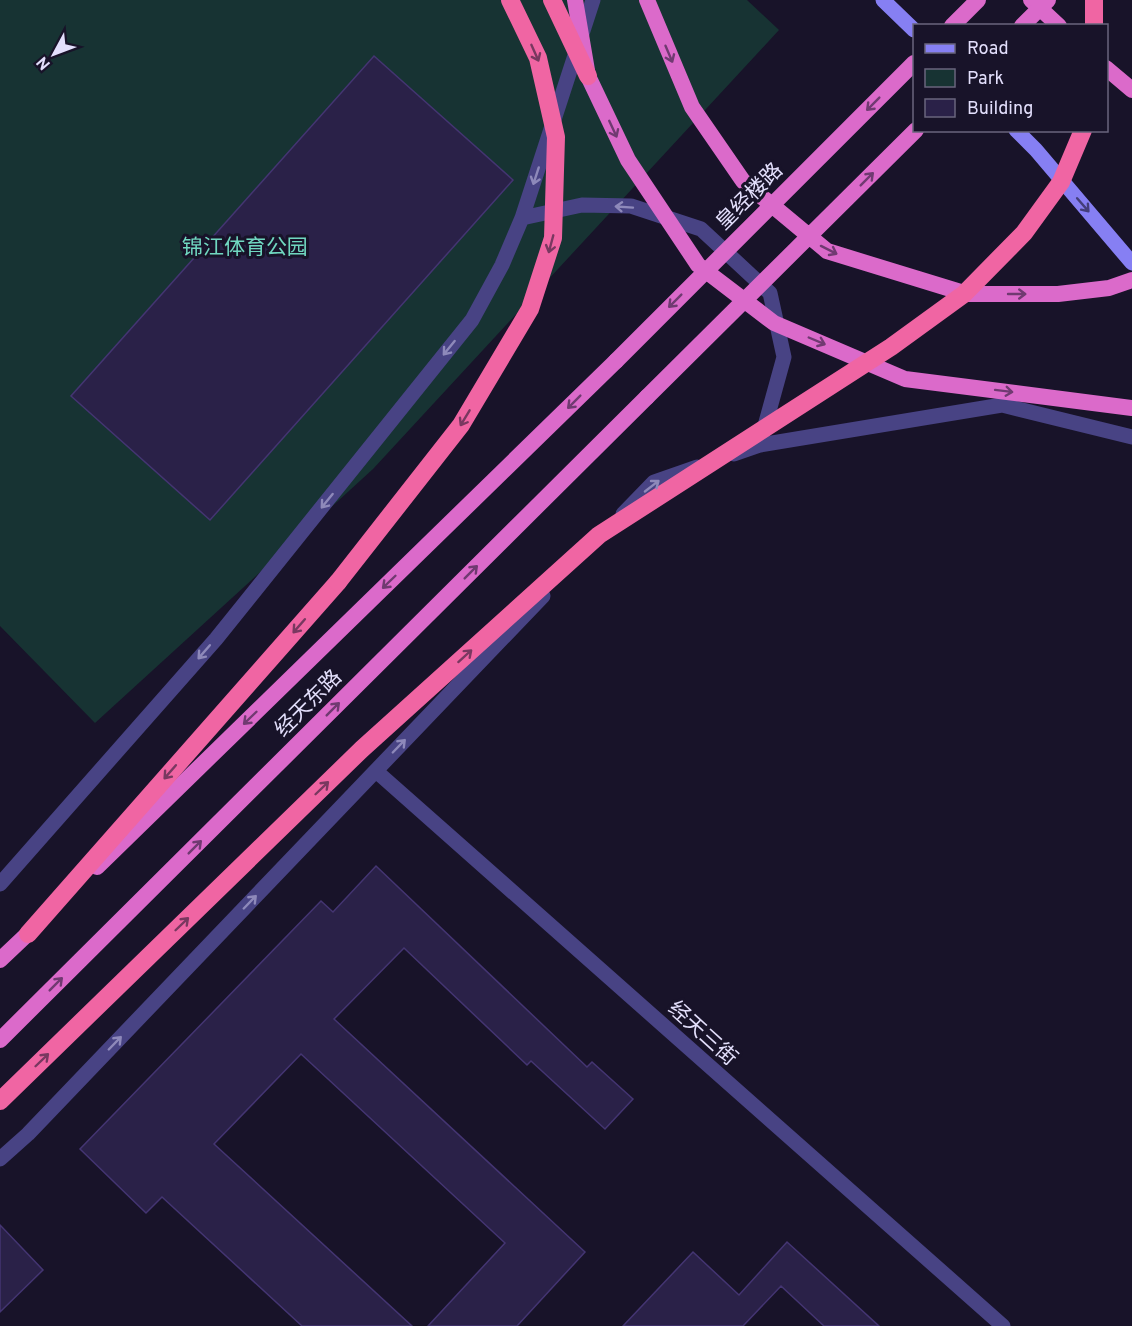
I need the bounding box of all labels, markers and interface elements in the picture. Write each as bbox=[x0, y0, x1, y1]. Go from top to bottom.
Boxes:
north arrow bbox=[24, 24, 84, 84]
legend bbox=[913, 24, 1108, 132]
text: Road bbox=[967, 38, 1009, 61]
one-way arrow bbox=[530, 43, 541, 61]
one-way arrow bbox=[664, 44, 675, 63]
text: N bbox=[33, 52, 56, 73]
text: Park bbox=[967, 68, 1004, 91]
one-way arrow bbox=[866, 97, 880, 112]
text: Building bbox=[967, 98, 1033, 121]
one-way arrow bbox=[607, 119, 619, 137]
street label: 皇经楼路 bbox=[711, 158, 789, 236]
one-way arrow bbox=[530, 166, 541, 185]
one-way arrow bbox=[860, 171, 875, 186]
one-way arrow bbox=[1076, 197, 1090, 212]
one-way arrow bbox=[614, 201, 634, 212]
one-way arrow bbox=[544, 234, 556, 253]
park label: 锦江体育公园 bbox=[182, 235, 308, 262]
one-way arrow bbox=[820, 244, 838, 256]
one-way arrow bbox=[1006, 288, 1026, 300]
one-way arrow bbox=[668, 294, 683, 309]
one-way arrow bbox=[807, 336, 826, 347]
one-way arrow bbox=[443, 340, 456, 356]
one-way arrow bbox=[993, 385, 1013, 396]
one-way arrow bbox=[567, 394, 582, 409]
one-way arrow bbox=[459, 409, 471, 426]
one-way arrow bbox=[644, 480, 660, 493]
one-way arrow bbox=[321, 492, 334, 508]
one-way arrow bbox=[464, 564, 479, 579]
one-way arrow bbox=[382, 575, 397, 589]
one-way arrow bbox=[292, 618, 306, 633]
one-way arrow bbox=[198, 644, 211, 660]
one-way arrow bbox=[457, 649, 472, 663]
street label: 经天东路 bbox=[270, 665, 348, 743]
one-way arrow bbox=[325, 702, 340, 717]
one-way arrow bbox=[242, 711, 257, 725]
one-way arrow bbox=[392, 739, 407, 754]
one-way arrow bbox=[163, 765, 177, 780]
one-way arrow bbox=[314, 781, 329, 796]
one-way arrow bbox=[187, 839, 202, 854]
one-way arrow bbox=[242, 895, 257, 910]
one-way arrow bbox=[174, 917, 189, 931]
one-way arrow bbox=[49, 977, 64, 991]
street label: 经天三街 bbox=[662, 996, 742, 1072]
one-way arrow bbox=[107, 1036, 121, 1051]
one-way arrow bbox=[34, 1053, 49, 1067]

